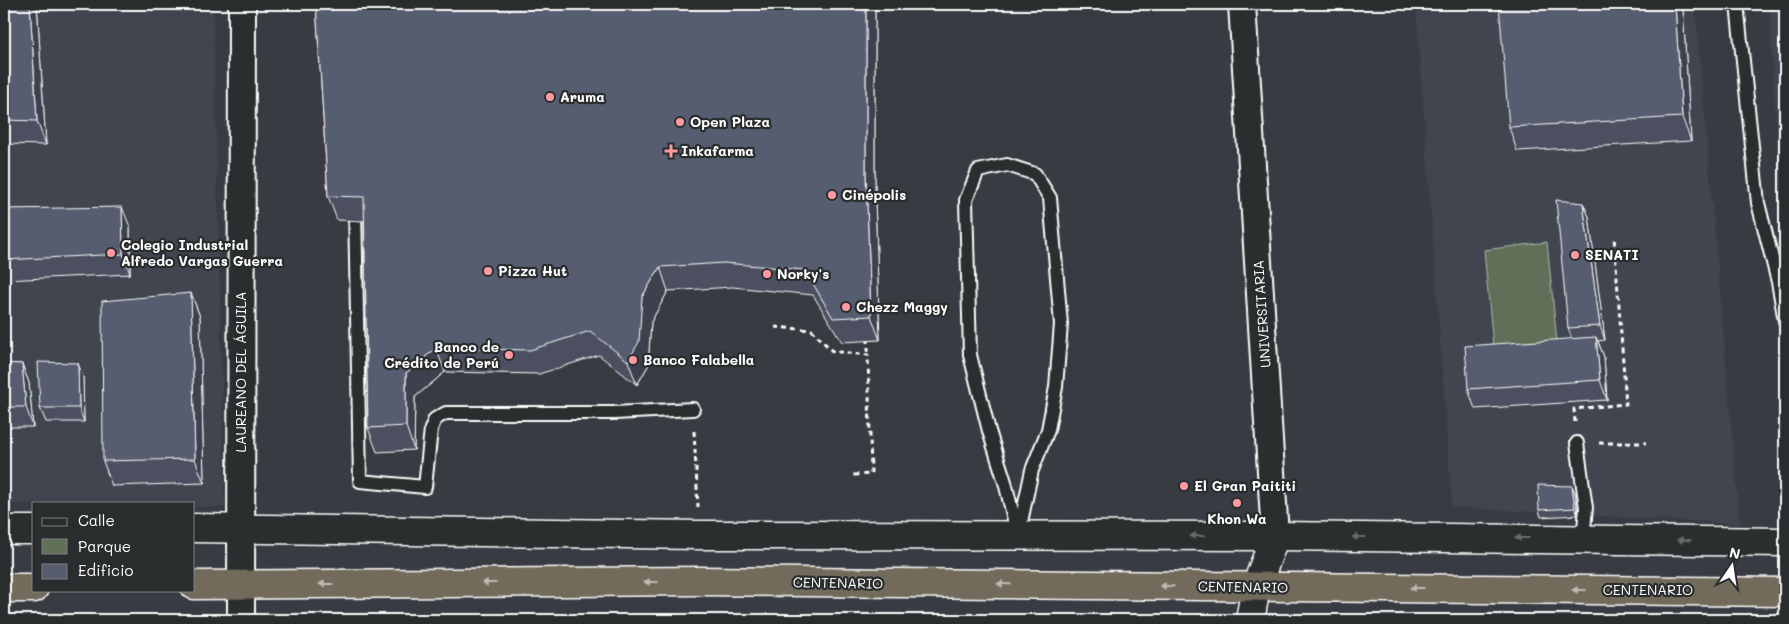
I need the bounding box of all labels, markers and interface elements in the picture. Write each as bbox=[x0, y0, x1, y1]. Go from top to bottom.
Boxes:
place label: Aruma bbox=[560, 87, 605, 106]
marker: Aruma bbox=[544, 91, 556, 103]
place label: Open Plaza bbox=[690, 112, 770, 131]
marker: Open Plaza bbox=[674, 116, 686, 128]
place label: Inkafarma bbox=[681, 141, 754, 160]
marker: Inkafarma bbox=[665, 145, 677, 157]
place label: Cinépolis bbox=[842, 185, 906, 204]
marker: Cinépolis bbox=[826, 189, 838, 201]
place label: Colegio Industrial Alfredo Vargas Guerra bbox=[121, 235, 283, 270]
place label: SENATI bbox=[1585, 245, 1639, 264]
marker: Colegio Industrial Alfredo Vargas Guerra bbox=[105, 247, 117, 259]
marker: SENATI bbox=[1569, 249, 1581, 261]
street label: UNIVERSITARIA bbox=[1248, 259, 1275, 369]
place label: Pizza Hut bbox=[498, 261, 567, 280]
place label: Norky's bbox=[777, 264, 829, 283]
marker: Pizza Hut bbox=[482, 265, 494, 277]
marker: Norky's bbox=[761, 268, 773, 280]
street label: LAUREANO DEL ÁGUILA bbox=[231, 291, 250, 453]
place label: Chezz Maggy bbox=[856, 297, 948, 316]
marker: Chezz Maggy bbox=[840, 301, 852, 313]
place label: Banco de Crédito de Perú bbox=[384, 337, 499, 372]
marker: Banco de Crédito de Perú bbox=[503, 349, 515, 361]
place label: Banco Falabella bbox=[643, 350, 755, 369]
marker: Banco Falabella bbox=[627, 354, 639, 366]
place label: El Gran Paititi bbox=[1194, 476, 1296, 495]
marker: El Gran Paititi bbox=[1178, 480, 1190, 492]
marker: Khon Wa bbox=[1231, 497, 1243, 509]
legend bbox=[32, 502, 195, 592]
place label: Khon Wa bbox=[1207, 509, 1267, 528]
text: Calle bbox=[78, 510, 115, 530]
one-way arrow bbox=[1188, 532, 1204, 540]
one-way arrow bbox=[1351, 533, 1367, 541]
one-way arrow bbox=[1513, 534, 1529, 542]
text: Parque bbox=[78, 536, 131, 556]
one-way arrow bbox=[1676, 536, 1692, 544]
north arrow bbox=[1706, 542, 1756, 592]
text: N bbox=[1728, 542, 1742, 563]
text: Edificio bbox=[78, 560, 134, 580]
street label: CENTENARIO bbox=[793, 572, 883, 593]
street label: CENTENARIO bbox=[1198, 576, 1288, 597]
one-way arrow bbox=[643, 578, 659, 586]
one-way arrow bbox=[480, 579, 496, 587]
one-way arrow bbox=[318, 580, 334, 588]
one-way arrow bbox=[996, 580, 1012, 588]
street label: CENTENARIO bbox=[1603, 580, 1693, 599]
one-way arrow bbox=[1158, 582, 1174, 590]
one-way arrow bbox=[1408, 584, 1424, 592]
one-way arrow bbox=[1571, 586, 1587, 594]

